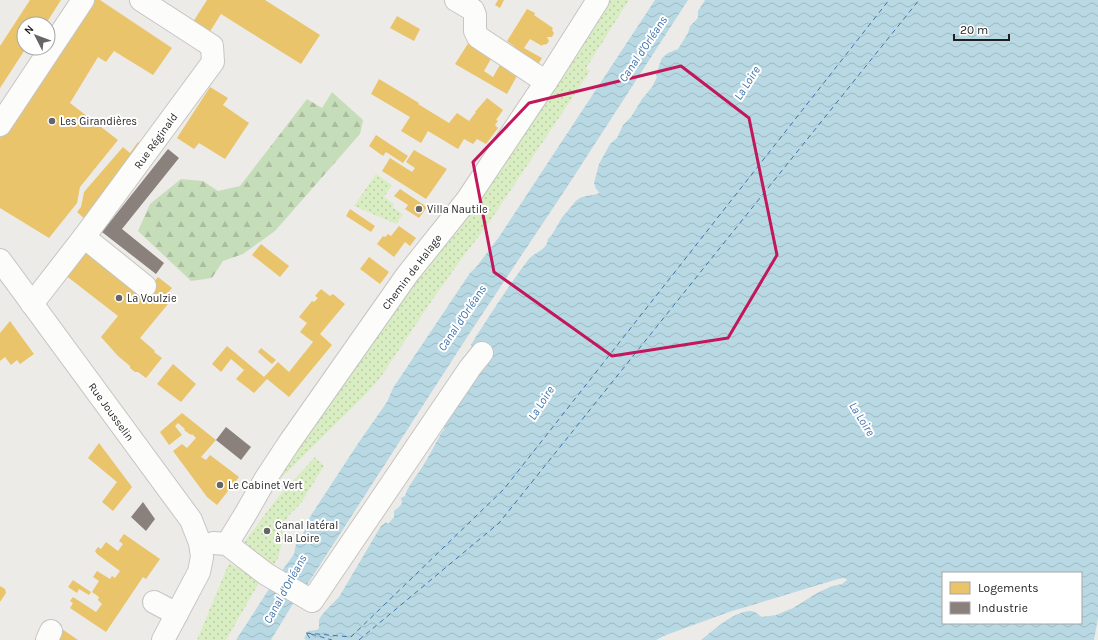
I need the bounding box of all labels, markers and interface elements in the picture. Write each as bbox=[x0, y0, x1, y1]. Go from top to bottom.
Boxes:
water label: Canal d'Orléans bbox=[616, 13, 670, 85]
north arrow bbox=[16, 16, 56, 56]
scale bar bbox=[954, 16, 1009, 42]
text: N bbox=[21, 22, 36, 37]
text: 20 m bbox=[960, 23, 988, 37]
water label: La Loire bbox=[731, 63, 763, 103]
street label: Rue Réginald bbox=[131, 111, 181, 171]
place label: Les Girandières bbox=[60, 115, 137, 128]
marker: Les Girandières bbox=[47, 116, 57, 126]
place label: Villa Nautile bbox=[427, 203, 488, 216]
marker: Villa Nautile bbox=[414, 204, 424, 214]
street label: Chemin de Halage bbox=[379, 231, 445, 312]
water label: Canal d'Orléans bbox=[435, 282, 489, 354]
place label: La Voulzie bbox=[127, 292, 177, 305]
marker: La Voulzie bbox=[114, 293, 124, 303]
street label: Rue Jousselin bbox=[85, 380, 137, 444]
water label: La Loire bbox=[525, 383, 557, 423]
water label: La Loire bbox=[846, 399, 878, 439]
place label: Le Cabinet Vert bbox=[228, 479, 303, 492]
marker: Le Cabinet Vert bbox=[215, 480, 225, 490]
place label: Canal latéral à la Loire bbox=[275, 519, 338, 545]
marker: Canal latéral à la Loire bbox=[262, 526, 272, 536]
water label: Canal d'Orléans bbox=[260, 552, 310, 626]
legend bbox=[942, 572, 1082, 624]
text: Logements bbox=[978, 581, 1039, 595]
text: Industrie bbox=[978, 601, 1028, 615]

